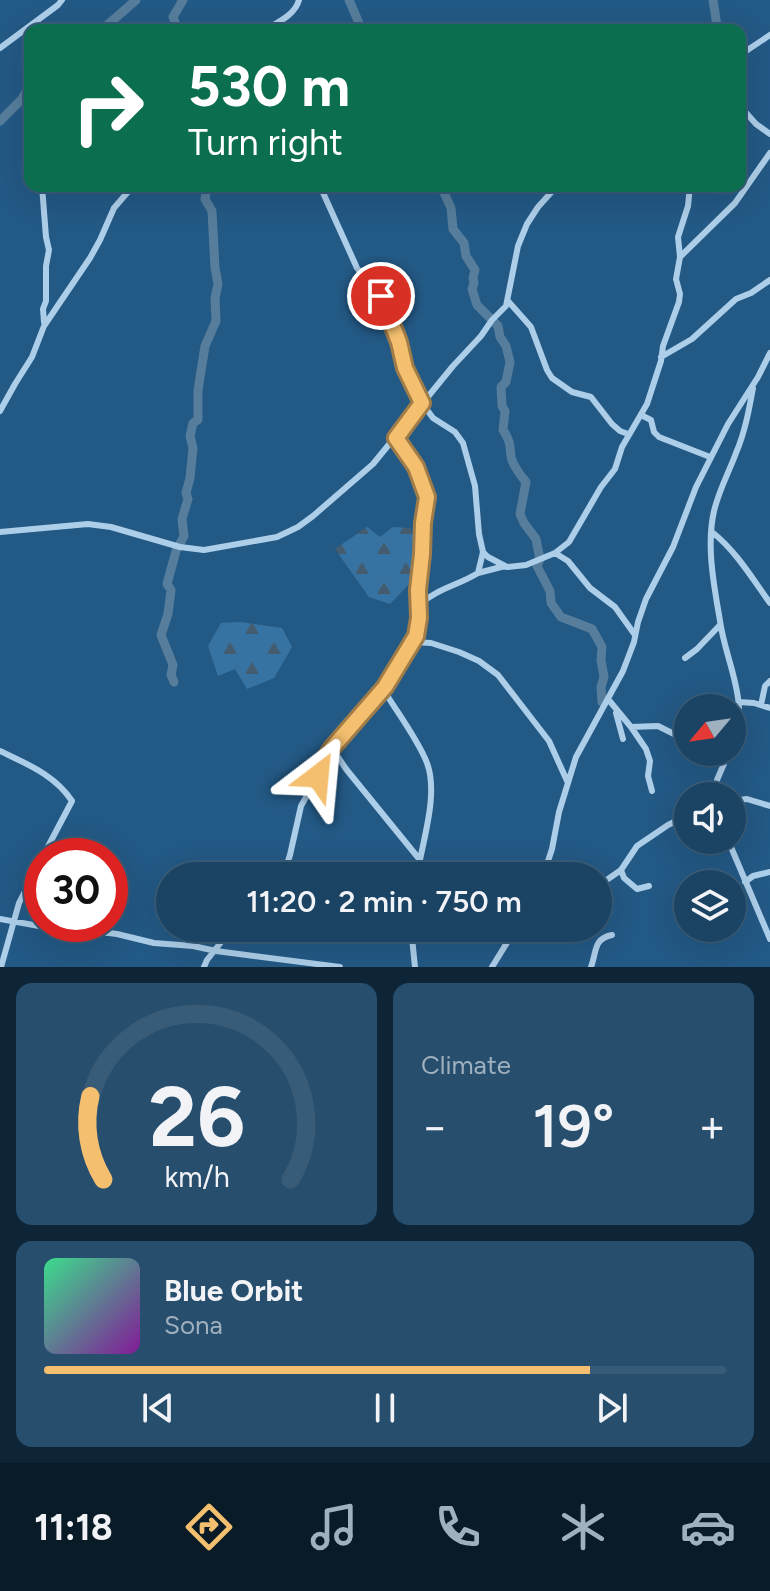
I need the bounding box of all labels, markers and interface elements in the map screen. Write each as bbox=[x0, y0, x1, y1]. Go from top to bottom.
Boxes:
text: 530 m bbox=[188, 53, 350, 120]
icon: right bbox=[56, 56, 160, 160]
text: Turn right bbox=[188, 121, 343, 164]
pin bbox=[347, 262, 415, 330]
icon: arrive bbox=[359, 274, 403, 318]
north arrow bbox=[674, 694, 746, 766]
map controls bbox=[674, 694, 746, 942]
position arrow bbox=[276, 734, 360, 818]
button: sound bbox=[674, 782, 746, 854]
speed limit sign: 30 bbox=[24, 838, 128, 942]
button: layers bbox=[674, 870, 746, 942]
text: 11:20 · 2 min · 750 m bbox=[246, 883, 522, 920]
text: Climate bbox=[421, 1049, 511, 1081]
text: 26 bbox=[148, 1067, 245, 1167]
text: 19° bbox=[532, 1090, 615, 1162]
text: − bbox=[421, 1100, 448, 1153]
text: + bbox=[699, 1100, 726, 1153]
text: km/h bbox=[164, 1160, 229, 1194]
text: Blue Orbit bbox=[164, 1272, 303, 1309]
text: Sona bbox=[164, 1309, 223, 1341]
icon: previous bbox=[136, 1386, 180, 1430]
icon: pause bbox=[363, 1386, 407, 1430]
icon: next bbox=[590, 1386, 634, 1430]
icon: directions bbox=[181, 1499, 237, 1555]
icon: music bbox=[306, 1499, 362, 1555]
icon: phone bbox=[430, 1499, 486, 1555]
icon: climate bbox=[555, 1499, 611, 1555]
icon: car bbox=[680, 1499, 736, 1555]
text: 11:18 bbox=[34, 1506, 113, 1549]

